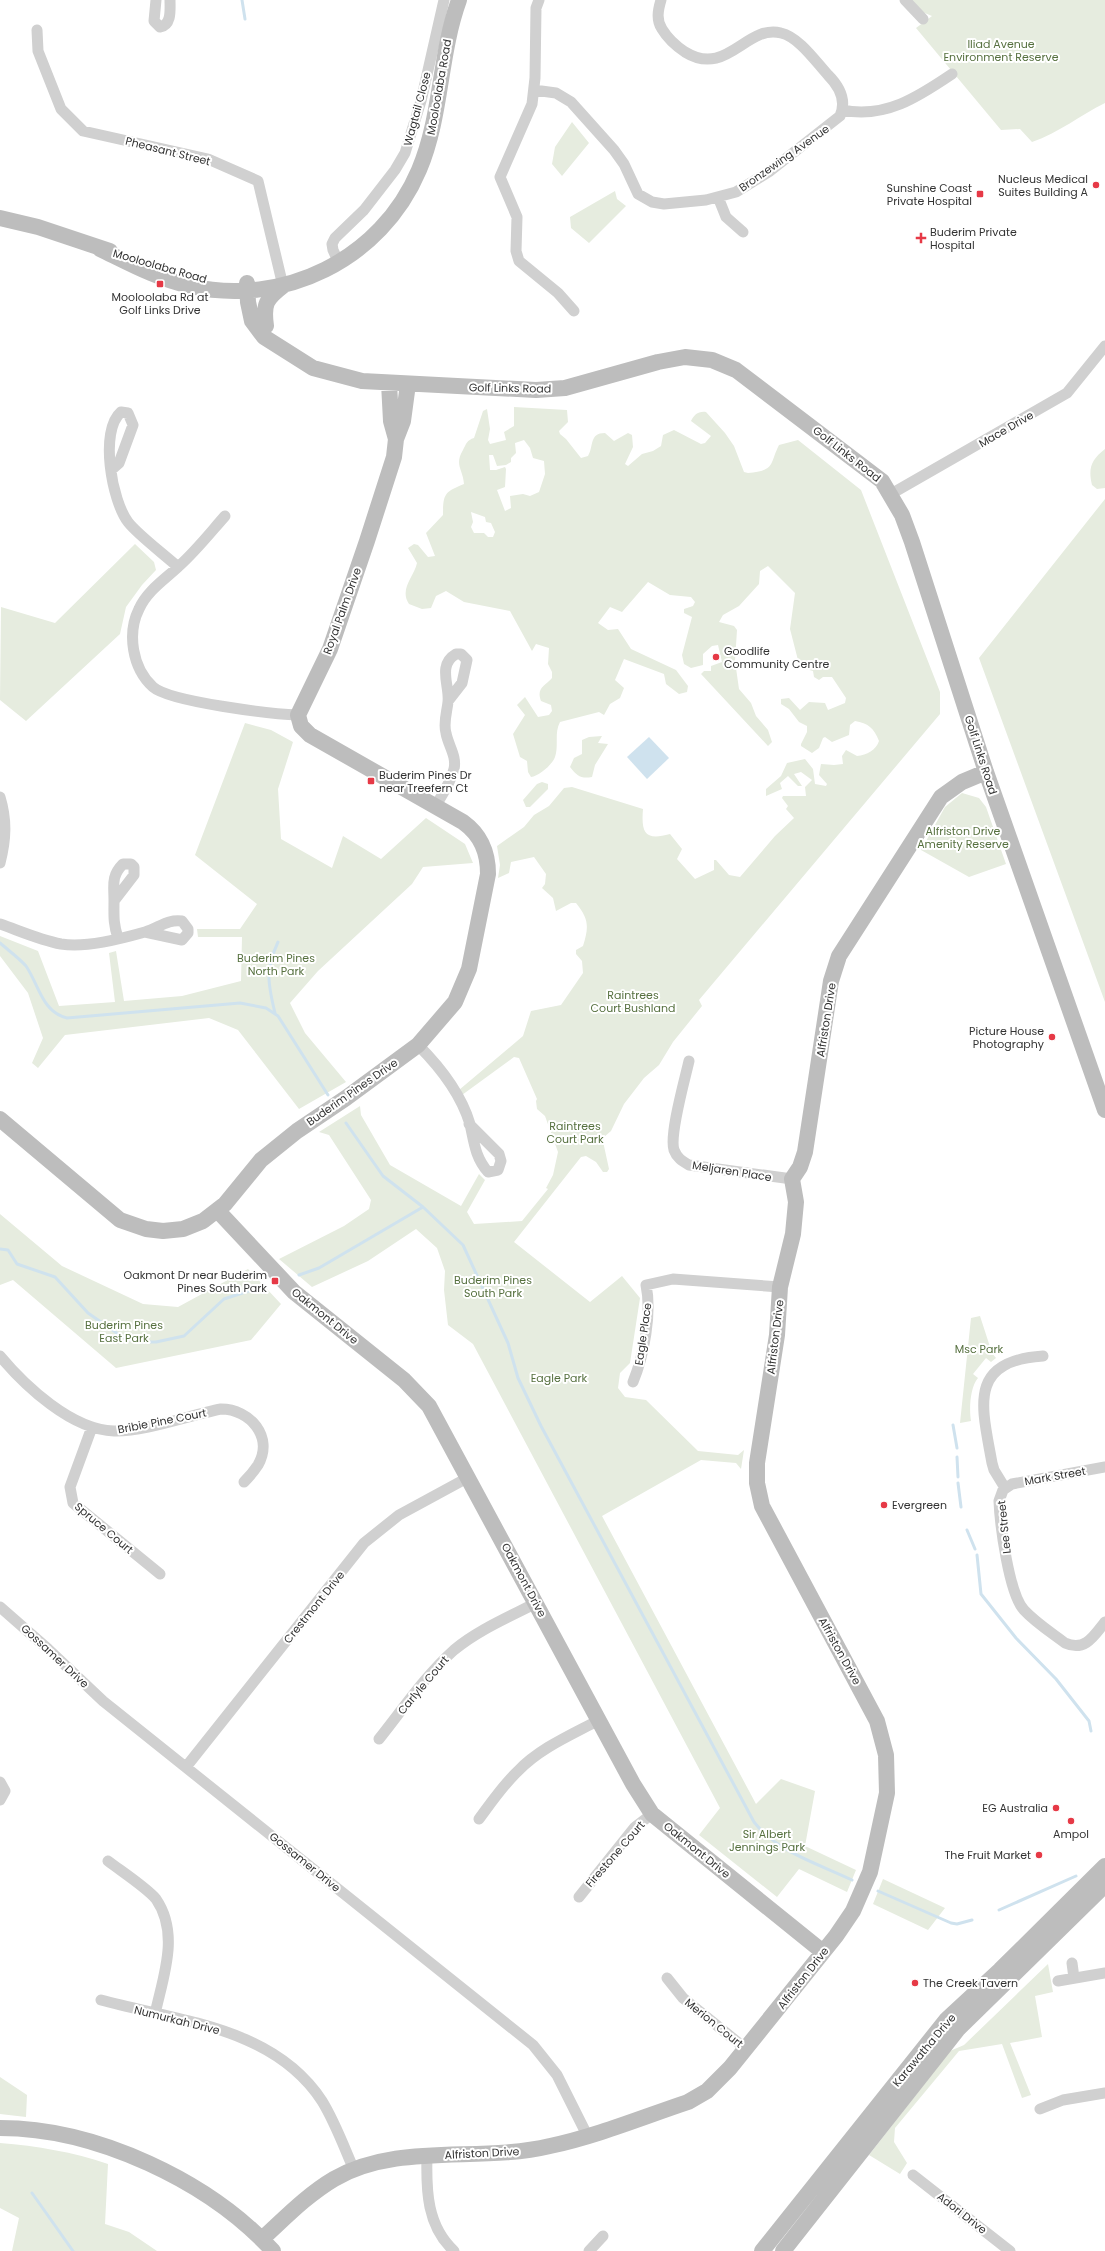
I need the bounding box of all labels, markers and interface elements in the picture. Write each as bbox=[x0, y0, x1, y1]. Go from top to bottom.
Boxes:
park label: Iliad Avenue Environment Reserve bbox=[943, 36, 1059, 65]
street label: Mooloolaba Road bbox=[423, 38, 455, 136]
street label: Wagtail Close bbox=[399, 70, 435, 148]
street label: Bronzewing Avenue bbox=[736, 121, 833, 195]
street label: Pheasant Street bbox=[124, 133, 212, 169]
place label: Nucleus Medical Suites Building A bbox=[998, 171, 1089, 200]
place label: Sunshine Coast Private Hospital bbox=[886, 180, 972, 209]
marker: Nucleus Medical Suites Building A bbox=[1091, 180, 1101, 190]
marker: Sunshine Coast Private Hospital bbox=[975, 189, 985, 199]
place label: Buderim Private Hospital bbox=[930, 224, 1017, 253]
marker: Buderim Private Hospital bbox=[915, 232, 927, 244]
street label: Mooloolaba Road bbox=[111, 245, 209, 287]
marker: Mooloolaba Rd at Golf Links Drive bbox=[155, 279, 165, 289]
place label: Mooloolaba Rd at Golf Links Drive bbox=[112, 289, 208, 318]
street label: Golf Links Road bbox=[469, 379, 551, 397]
street label: Mace Drive bbox=[976, 407, 1037, 451]
street label: Golf Links Road bbox=[810, 422, 884, 486]
street label: Royal Palm Drive bbox=[319, 565, 365, 657]
place label: Goodlife Community Centre bbox=[724, 643, 830, 672]
marker: Goodlife Community Centre bbox=[711, 652, 721, 662]
street label: Golf Links Road bbox=[961, 713, 1001, 797]
place label: Buderim Pines Dr near Treefern Ct bbox=[379, 767, 472, 796]
marker: Buderim Pines Dr near Treefern Ct bbox=[366, 776, 376, 786]
park label: Alfriston Drive Amenity Reserve bbox=[917, 823, 1009, 852]
park label: Buderim Pines North Park bbox=[237, 950, 315, 979]
street label: Alfriston Drive bbox=[812, 982, 840, 1058]
park label: Raintrees Court Bushland bbox=[591, 987, 675, 1016]
place label: Picture House Photography bbox=[969, 1023, 1045, 1052]
marker: Picture House Photography bbox=[1047, 1032, 1057, 1042]
street label: Buderim Pines Drive bbox=[303, 1054, 401, 1130]
park label: Raintrees Court Park bbox=[546, 1118, 604, 1147]
street label: Meljaren Place bbox=[691, 1157, 773, 1185]
place label: Oakmont Dr near Buderim Pines South Park bbox=[124, 1267, 267, 1296]
park label: Buderim Pines South Park bbox=[454, 1272, 532, 1301]
marker: Oakmont Dr near Buderim Pines South Park bbox=[270, 1276, 280, 1286]
street label: Oakmont Drive bbox=[288, 1284, 362, 1348]
street label: Alfriston Drive bbox=[762, 1299, 788, 1375]
street label: Eagle Place bbox=[631, 1302, 655, 1366]
park label: Buderim Pines East Park bbox=[85, 1317, 163, 1346]
park label: Msc Park bbox=[955, 1341, 1004, 1357]
park label: Eagle Park bbox=[531, 1370, 588, 1386]
street label: Bribie Pine Court bbox=[116, 1405, 208, 1437]
street label: Mark Street bbox=[1023, 1463, 1087, 1489]
place label: Evergreen bbox=[892, 1497, 947, 1513]
street label: Spruce Court bbox=[71, 1499, 137, 1557]
marker: Evergreen bbox=[879, 1500, 889, 1510]
street label: Lee Street bbox=[993, 1500, 1015, 1554]
street label: Oakmont Drive bbox=[498, 1540, 550, 1620]
street label: Crestmont Drive bbox=[280, 1567, 348, 1647]
street label: Alfriston Drive bbox=[815, 1614, 865, 1688]
street label: Gossamer Drive bbox=[18, 1620, 93, 1692]
street label: Carlyle Court bbox=[394, 1652, 452, 1718]
place label: EG Australia bbox=[982, 1800, 1048, 1816]
marker: EG Australia bbox=[1051, 1803, 1061, 1813]
marker: Ampol bbox=[1066, 1816, 1076, 1826]
street label: Firestone Court bbox=[582, 1817, 648, 1891]
street label: Oakmont Drive bbox=[660, 1818, 734, 1882]
park label: Sir Albert Jennings Park bbox=[729, 1826, 805, 1855]
place label: Ampol bbox=[1053, 1826, 1089, 1842]
street label: Gossamer Drive bbox=[266, 1828, 344, 1896]
place label: The Fruit Market bbox=[944, 1847, 1031, 1863]
marker: The Fruit Market bbox=[1034, 1850, 1044, 1860]
street label: Alfriston Drive bbox=[774, 1943, 832, 2012]
place label: The Creek Tavern bbox=[923, 1975, 1018, 1991]
marker: The Creek Tavern bbox=[910, 1978, 920, 1988]
street label: Merion Court bbox=[681, 1995, 747, 2051]
street label: Numurkah Drive bbox=[132, 2002, 222, 2038]
street label: Karawatha Drive bbox=[889, 2010, 959, 2090]
street label: Alfriston Drive bbox=[444, 2143, 520, 2163]
street label: Adori Drive bbox=[934, 2188, 990, 2238]

